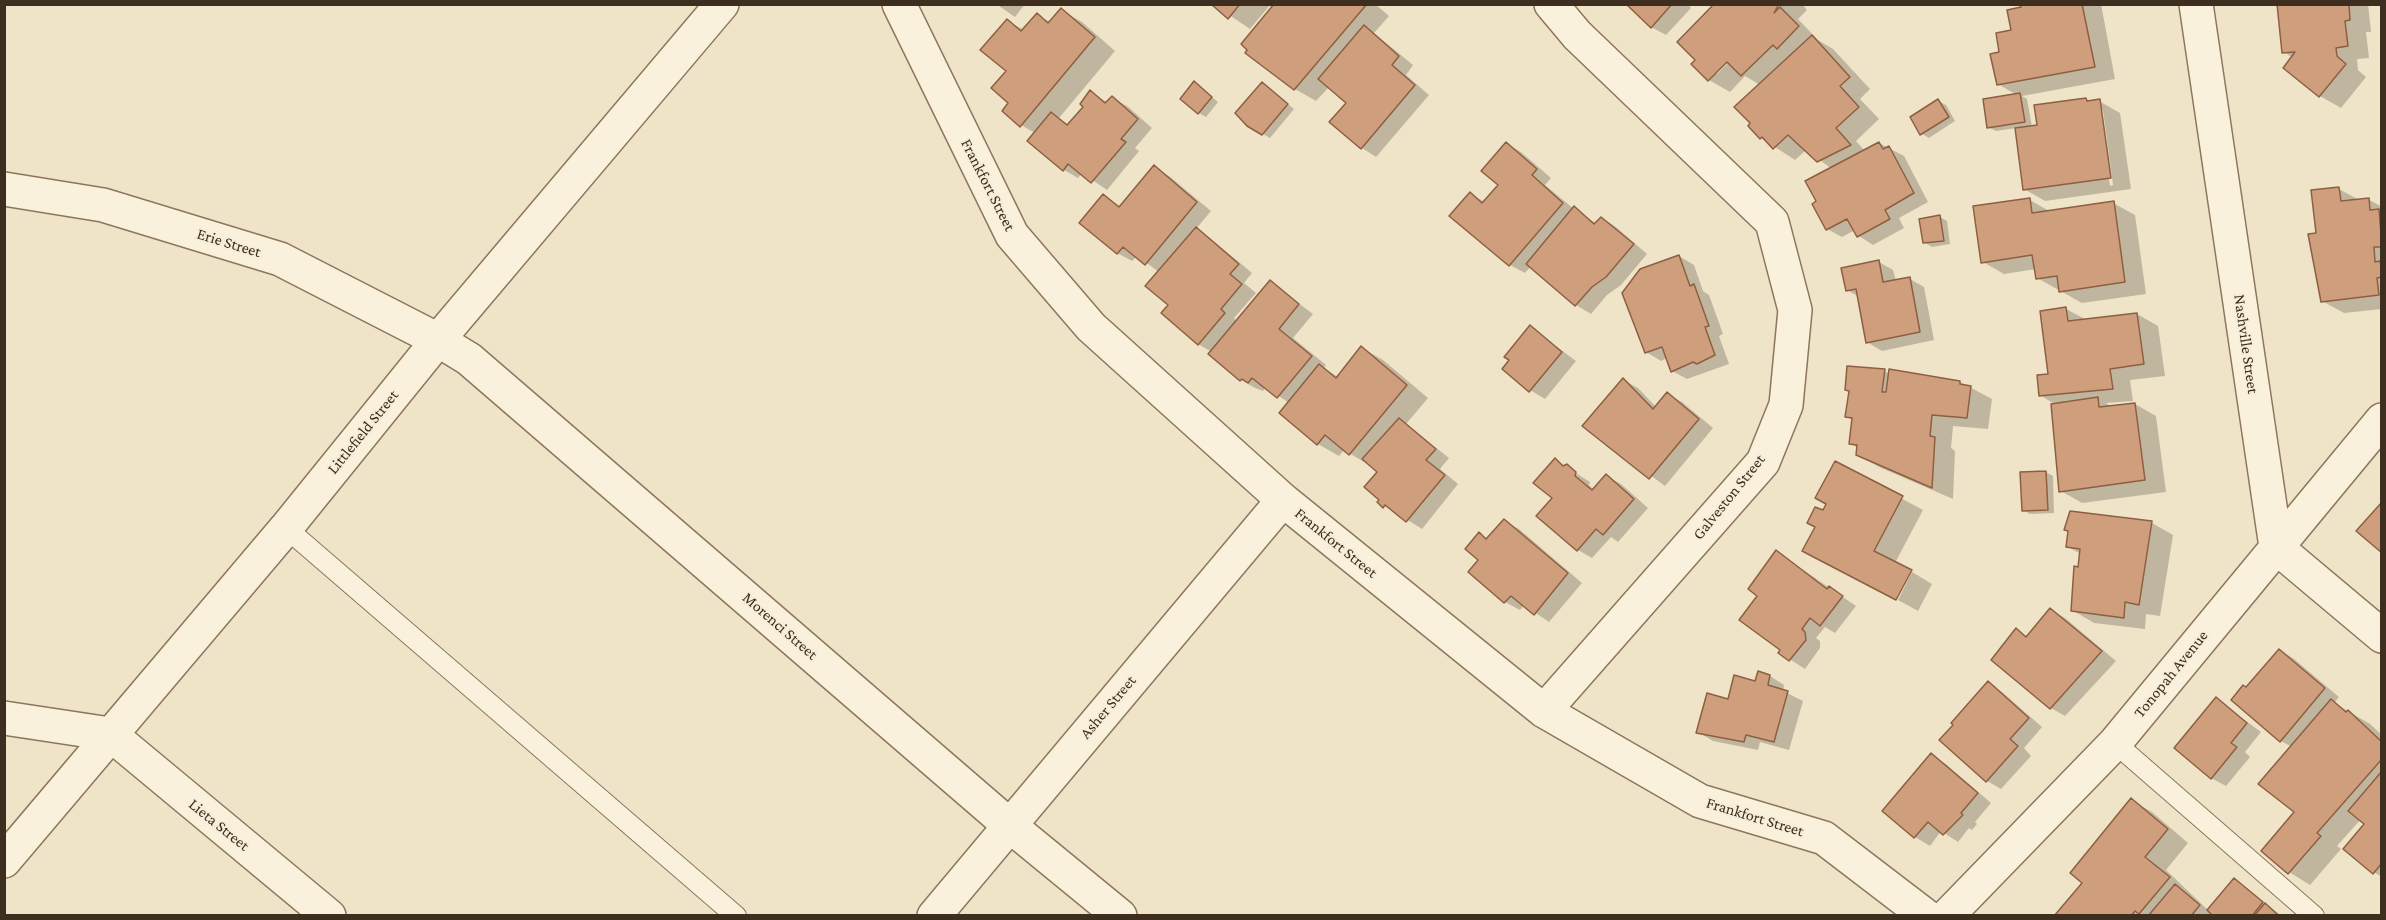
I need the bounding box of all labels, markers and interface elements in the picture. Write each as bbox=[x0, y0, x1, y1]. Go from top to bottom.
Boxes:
street label: Frankfort Street bbox=[957, 136, 1019, 234]
street label: Erie Street bbox=[195, 224, 263, 262]
street label: Nashville Street bbox=[2230, 293, 2262, 395]
street label: Littlefield Street bbox=[323, 386, 403, 478]
street label: Galveston Street bbox=[1689, 450, 1769, 544]
street label: Frankfort Street bbox=[1291, 504, 1381, 582]
street label: Morenci Street bbox=[738, 588, 822, 664]
street label: Tonopah Avenue bbox=[2130, 626, 2212, 722]
street label: Asher Street bbox=[1076, 671, 1140, 743]
street label: Frankfort Street bbox=[1704, 793, 1806, 841]
street label: Lieta Street bbox=[185, 795, 253, 855]

